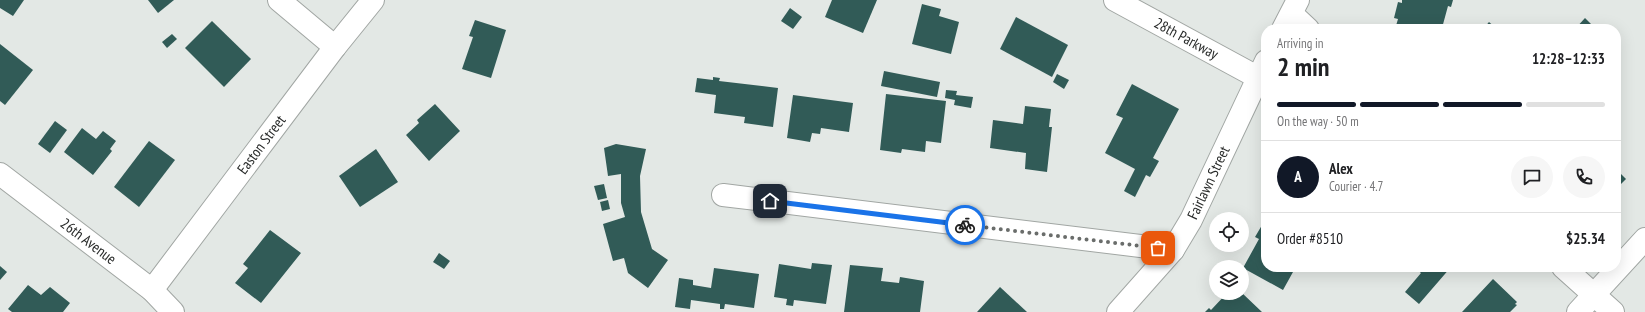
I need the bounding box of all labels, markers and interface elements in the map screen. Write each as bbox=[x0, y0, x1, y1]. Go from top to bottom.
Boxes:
street label: 28th Parkway bbox=[1151, 13, 1222, 63]
text: Arriving in bbox=[1277, 35, 1324, 52]
text: 12:28–12:33 bbox=[1532, 49, 1605, 68]
text: 2 min bbox=[1277, 50, 1330, 83]
street label: Easton Street bbox=[233, 111, 289, 178]
text: On the way · 50 m bbox=[1277, 113, 1359, 130]
street label: Fairlawn Street bbox=[1183, 143, 1234, 222]
button: chat bbox=[1511, 156, 1553, 198]
button: phone bbox=[1563, 156, 1605, 198]
text: Alex bbox=[1329, 159, 1353, 178]
text: A bbox=[1294, 167, 1302, 186]
text: Courier · 4.7 bbox=[1329, 178, 1383, 195]
pin bbox=[753, 184, 787, 218]
icon: home bbox=[759, 190, 781, 212]
courier bbox=[945, 205, 985, 245]
map controls bbox=[1209, 212, 1249, 300]
button: locate bbox=[1209, 212, 1249, 252]
street label: 26th Avenue bbox=[57, 214, 120, 268]
icon: bike bbox=[954, 214, 976, 236]
text: Order #8510 bbox=[1277, 229, 1343, 248]
text: $25.34 bbox=[1566, 229, 1605, 248]
pin bbox=[1141, 231, 1175, 265]
icon: bag bbox=[1147, 237, 1169, 259]
button: layers bbox=[1209, 260, 1249, 300]

